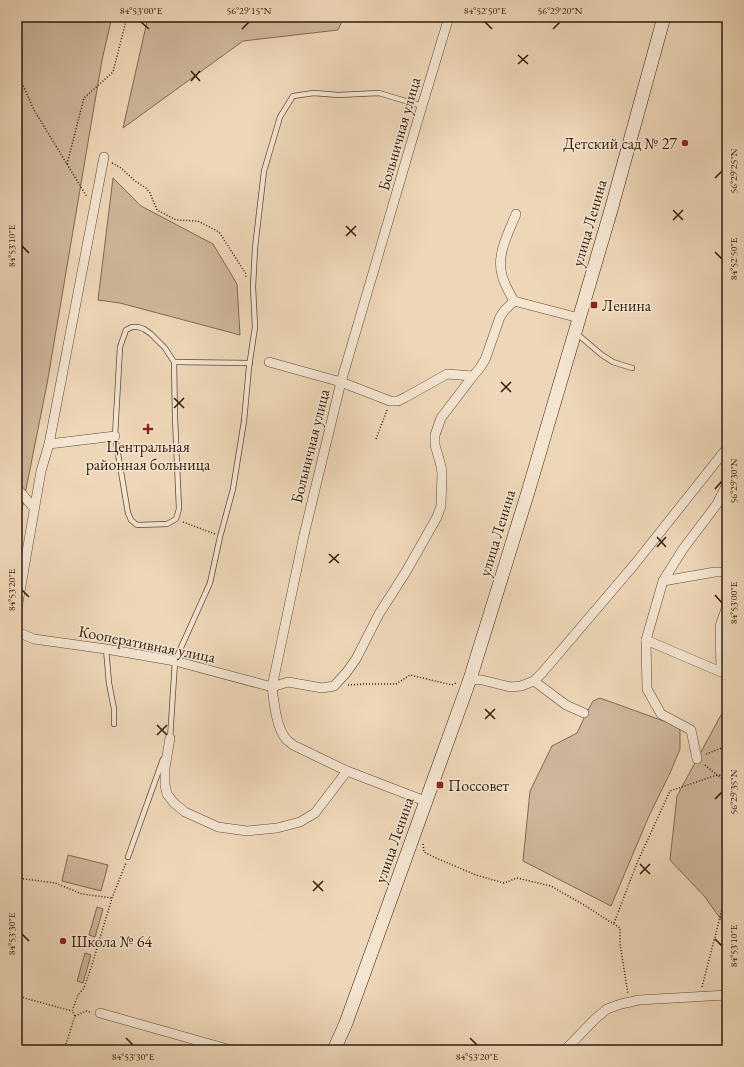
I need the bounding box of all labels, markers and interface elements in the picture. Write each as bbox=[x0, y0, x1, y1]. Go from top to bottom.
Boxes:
text: 84°53'00"E bbox=[120, 4, 163, 17]
text: 56°29'15"N bbox=[227, 4, 272, 17]
text: 84°52'50"E bbox=[464, 4, 507, 17]
text: 56°29'20"N bbox=[538, 4, 583, 17]
street label: Больничная улица bbox=[373, 74, 425, 193]
place label: Детский сад № 27 bbox=[563, 133, 677, 154]
marker: Детский сад № 27 bbox=[680, 138, 690, 148]
text: 56°29'25"N bbox=[727, 148, 740, 193]
street label: улица Ленина bbox=[567, 176, 612, 269]
text: 84°53'10"E bbox=[5, 224, 18, 267]
text: 84°52'50"E bbox=[727, 237, 740, 280]
place label: Ленина bbox=[602, 295, 652, 316]
marker: Ленина bbox=[589, 300, 599, 310]
street label: Больничная улица bbox=[286, 386, 335, 505]
marker: Центральная районная больница bbox=[142, 423, 154, 435]
place label: Центральная районная больница bbox=[86, 436, 211, 475]
text: 56°29'30"N bbox=[727, 458, 740, 503]
street label: улица Ленина bbox=[474, 486, 520, 579]
text: 84°53'20"E bbox=[5, 568, 18, 611]
text: 84°53'00"E bbox=[727, 581, 740, 624]
street label: Кооперативная улица bbox=[77, 620, 218, 668]
text: 56°29'35"N bbox=[727, 769, 740, 814]
place label: Поссовет bbox=[448, 775, 509, 796]
marker: Поссовет bbox=[435, 780, 445, 790]
street label: улица Ленина bbox=[369, 794, 419, 886]
text: 84°53'30"E bbox=[5, 912, 18, 955]
text: 84°53'10"E bbox=[727, 924, 740, 967]
place label: Школа № 64 bbox=[71, 931, 152, 952]
marker: Школа № 64 bbox=[58, 936, 68, 946]
text: 84°53'30"E bbox=[112, 1050, 155, 1063]
text: 84°53'20"E bbox=[456, 1050, 499, 1063]

